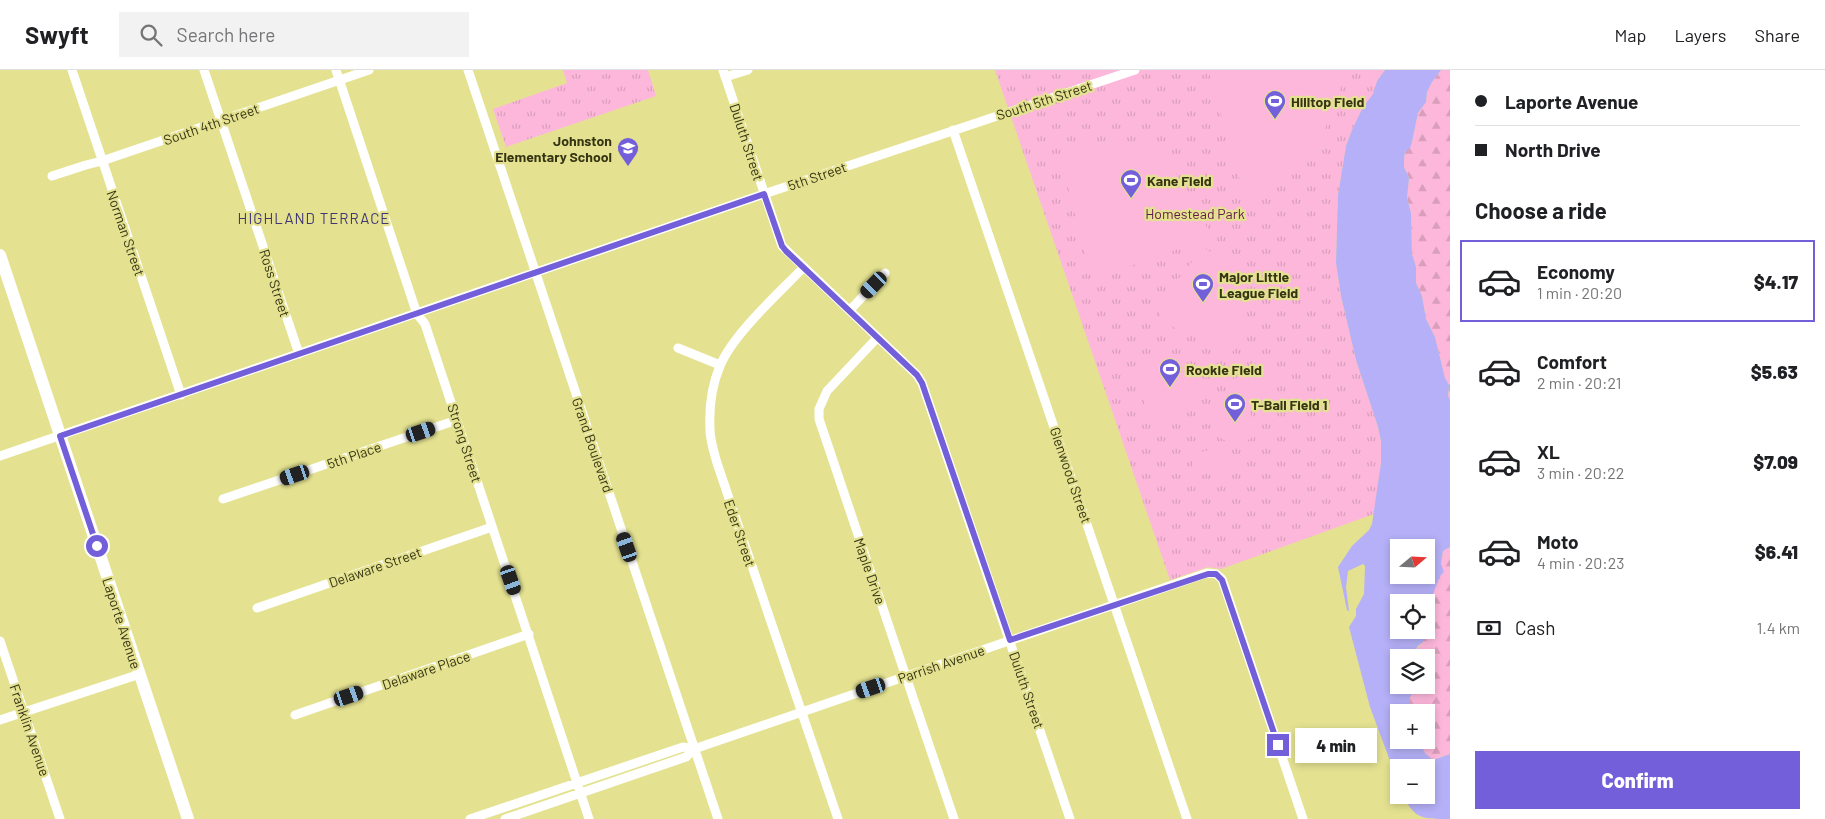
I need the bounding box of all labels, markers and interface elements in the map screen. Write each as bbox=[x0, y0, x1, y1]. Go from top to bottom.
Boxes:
search box bbox=[119, 12, 469, 57]
text: Swyft bbox=[25, 20, 89, 49]
icon: search bbox=[137, 21, 165, 49]
text: Search here bbox=[177, 23, 275, 46]
text: Map bbox=[1614, 24, 1646, 46]
text: Layers bbox=[1674, 24, 1727, 46]
text: Share bbox=[1755, 24, 1800, 46]
street label: South 5th Street bbox=[994, 77, 1094, 123]
sports icon: Hilltop Field bbox=[1263, 89, 1287, 120]
text: Laporte Avenue bbox=[1505, 90, 1638, 113]
place label: Hilltop Field bbox=[1291, 93, 1364, 110]
street label: South 4th Street bbox=[161, 100, 261, 148]
street label: Duluth Street bbox=[726, 101, 768, 183]
place label: Johnston Elementary School bbox=[495, 132, 612, 165]
school or university icon: Johnston Elementary School bbox=[616, 136, 640, 167]
text: North Drive bbox=[1505, 138, 1601, 161]
street label: 5th Street bbox=[785, 158, 849, 194]
sports icon: Kane Field bbox=[1119, 168, 1143, 199]
place label: Kane Field bbox=[1147, 172, 1212, 189]
street label: Norman Street bbox=[103, 188, 149, 278]
text: Choose a ride bbox=[1475, 197, 1607, 223]
park label: Homestead Park bbox=[1145, 205, 1245, 222]
district label: HIGHLAND TERRACE bbox=[238, 209, 390, 227]
street label: Ross Street bbox=[256, 247, 294, 319]
icon: car bbox=[1477, 259, 1522, 304]
text: Economy bbox=[1537, 260, 1615, 283]
place label: Major Little League Field bbox=[1219, 268, 1298, 301]
car bbox=[858, 269, 889, 301]
text: $4.17 bbox=[1754, 270, 1798, 293]
sports icon: Major Little League Field bbox=[1191, 272, 1215, 303]
text: 1 min · 20:20 bbox=[1537, 283, 1622, 302]
icon: car bbox=[1477, 349, 1522, 394]
text: Comfort bbox=[1537, 350, 1607, 373]
sports icon: Rookie Field bbox=[1158, 357, 1182, 388]
text: $5.63 bbox=[1751, 360, 1798, 383]
place label: Rookie Field bbox=[1186, 361, 1262, 378]
text: 2 min · 20:21 bbox=[1537, 373, 1621, 392]
sports icon: T-Ball Field 1 bbox=[1223, 392, 1247, 423]
street label: Grand Boulevard bbox=[569, 395, 617, 495]
place label: T-Ball Field 1 bbox=[1251, 396, 1328, 413]
street label: Strong Street bbox=[444, 401, 486, 485]
car bbox=[404, 420, 437, 444]
street label: Glenwood Street bbox=[1047, 425, 1095, 525]
street label: 5th Place bbox=[325, 438, 383, 472]
icon: car bbox=[1477, 439, 1522, 484]
text: XL bbox=[1537, 440, 1560, 463]
text: $7.09 bbox=[1753, 450, 1798, 473]
car bbox=[278, 463, 311, 487]
text: 3 min · 20:22 bbox=[1537, 463, 1624, 482]
street label: Eder Street bbox=[721, 497, 759, 569]
icon: car bbox=[1477, 529, 1522, 574]
car bbox=[615, 530, 638, 564]
text: Moto bbox=[1537, 530, 1579, 553]
route start bbox=[86, 535, 108, 557]
street label: Maple Drive bbox=[851, 535, 889, 607]
north arrow bbox=[1390, 539, 1435, 584]
map controls bbox=[1390, 539, 1435, 804]
text: $6.41 bbox=[1755, 540, 1798, 563]
street label: Delaware Street bbox=[326, 543, 424, 591]
text: 4 min · 20:23 bbox=[1537, 553, 1624, 572]
car bbox=[499, 563, 522, 597]
street label: Laporte Avenue bbox=[99, 575, 145, 671]
button: locate bbox=[1390, 594, 1435, 639]
icon: cash bbox=[1475, 614, 1503, 642]
text: Cash bbox=[1515, 616, 1556, 639]
text: 1.4 km bbox=[1757, 618, 1800, 637]
street label: Parrish Avenue bbox=[895, 641, 987, 687]
street label: Delaware Place bbox=[380, 647, 472, 693]
street label: Duluth Street bbox=[1006, 649, 1048, 731]
button: layers bbox=[1390, 649, 1435, 694]
car bbox=[854, 676, 887, 700]
street label: Franklin Avenue bbox=[6, 682, 54, 778]
car bbox=[332, 684, 365, 708]
button: + bbox=[1390, 704, 1435, 749]
callout: 4 min bbox=[1296, 728, 1378, 762]
route end bbox=[1267, 734, 1289, 756]
text: 4 min bbox=[1316, 736, 1356, 755]
button: Confirm bbox=[1475, 751, 1800, 809]
button: − bbox=[1390, 759, 1435, 804]

